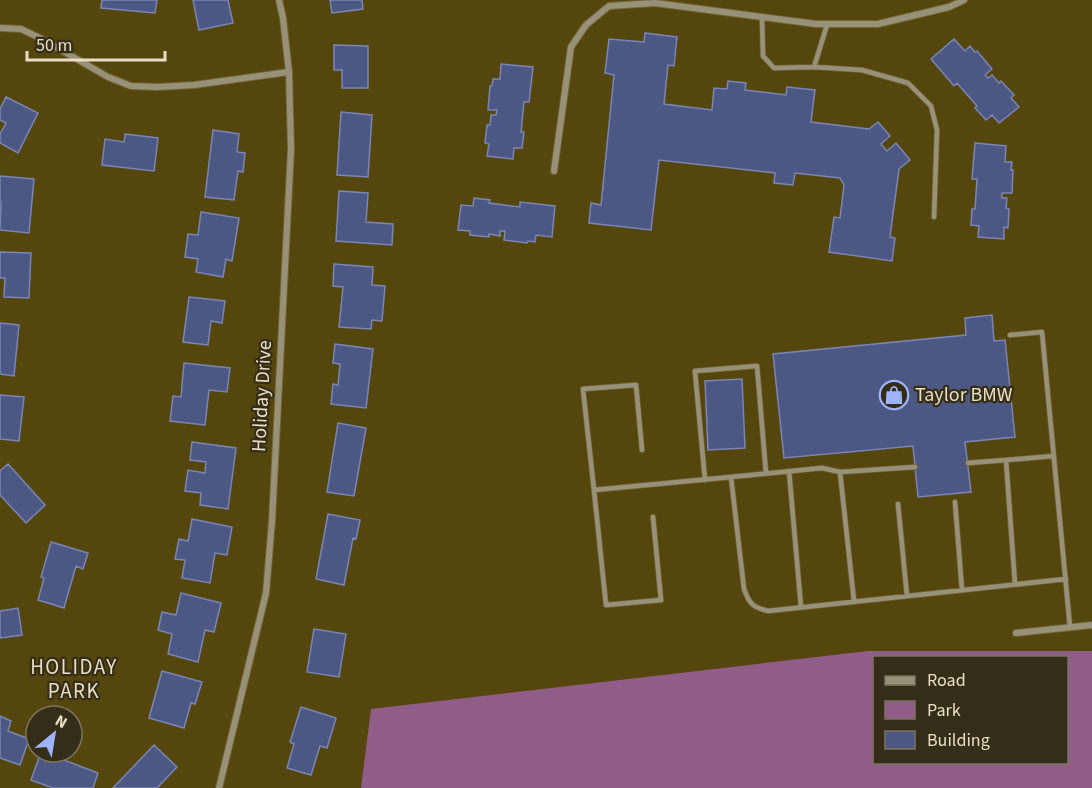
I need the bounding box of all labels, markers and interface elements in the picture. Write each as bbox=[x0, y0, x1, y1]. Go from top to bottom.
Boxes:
scale bar bbox=[27, 24, 165, 62]
text: 50 m bbox=[36, 33, 72, 58]
street label: Holiday Drive bbox=[245, 339, 279, 453]
shop icon: Taylor BMW bbox=[878, 379, 910, 411]
place label: Taylor BMW bbox=[915, 381, 1013, 409]
district label: HOLIDAY PARK bbox=[30, 652, 118, 706]
legend bbox=[873, 656, 1068, 764]
text: Road bbox=[927, 668, 966, 693]
text: Park bbox=[927, 698, 961, 723]
north arrow bbox=[24, 704, 84, 764]
text: N bbox=[51, 710, 71, 734]
text: Building bbox=[927, 728, 990, 753]

